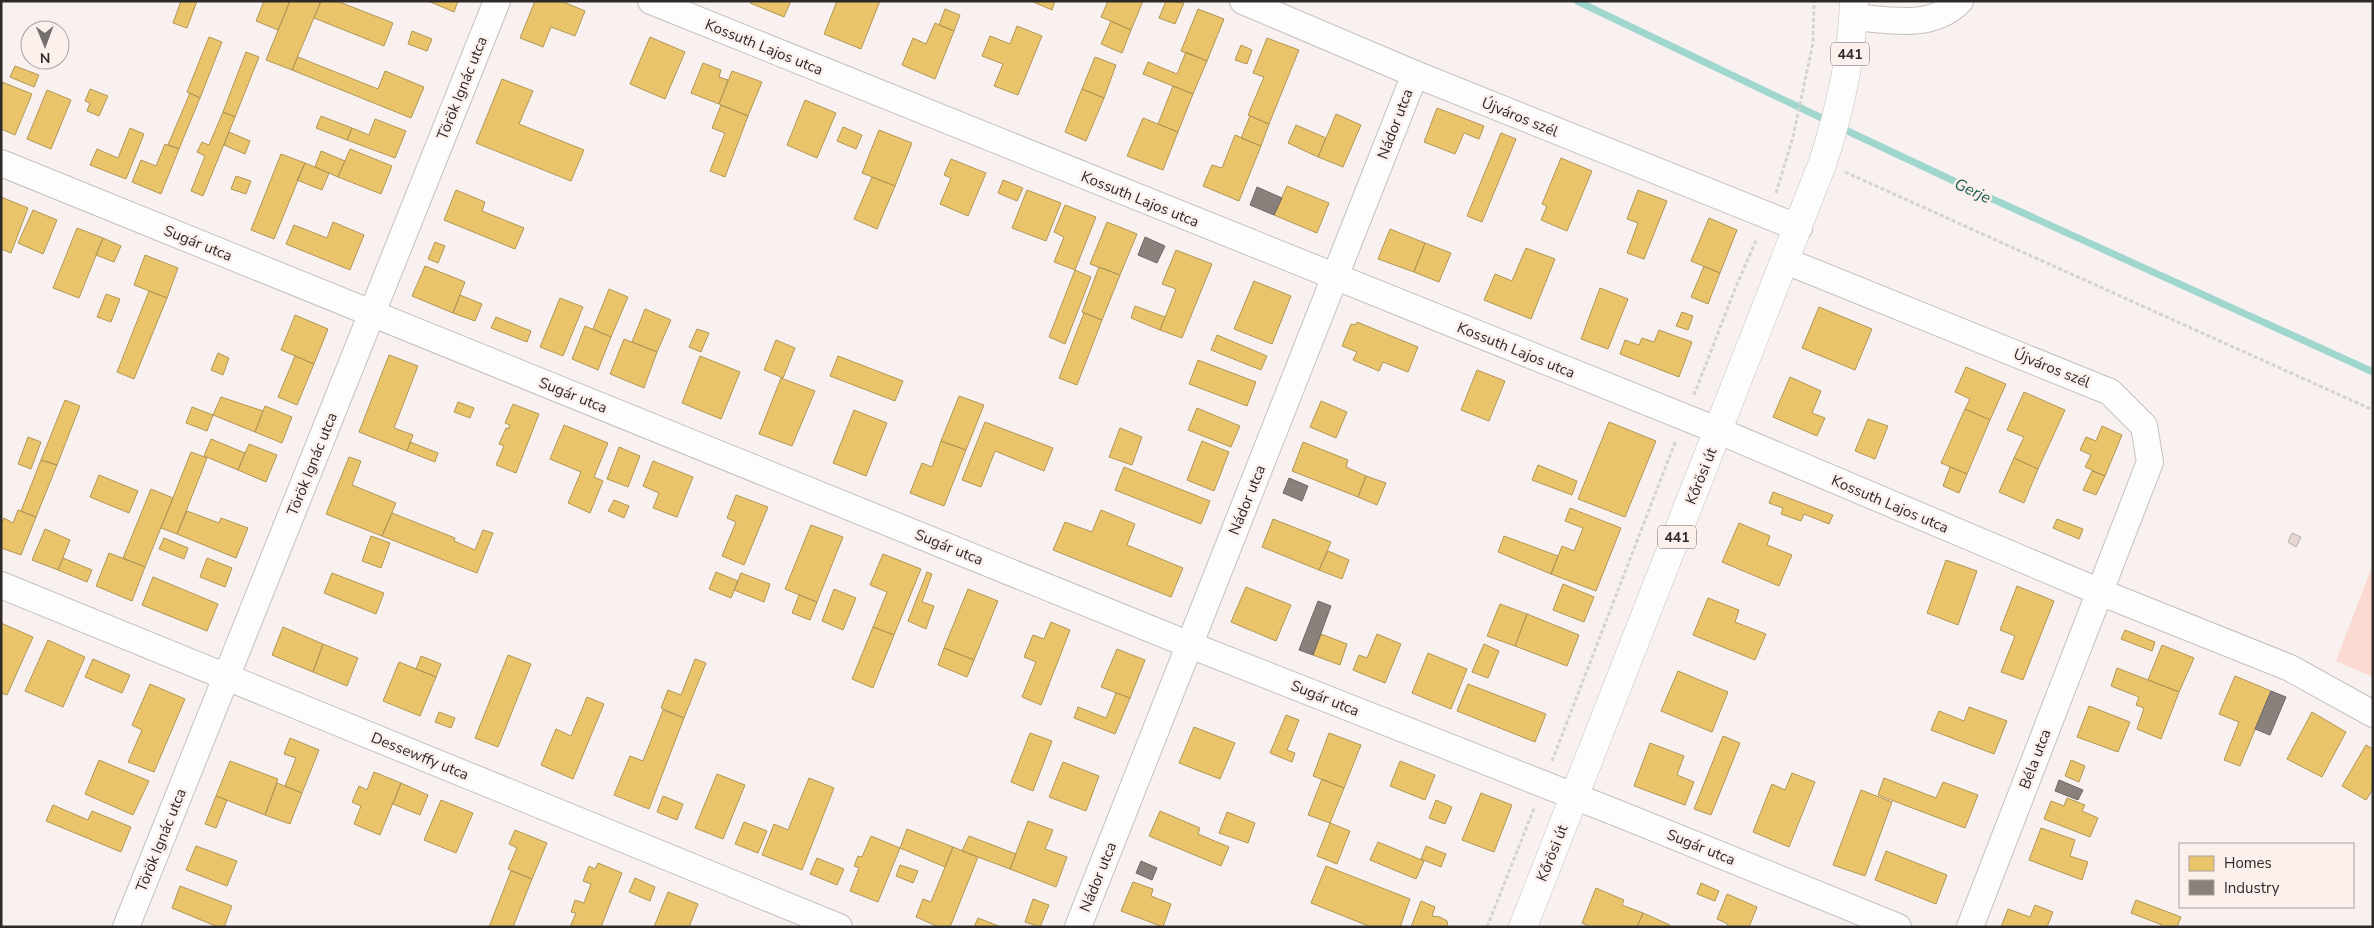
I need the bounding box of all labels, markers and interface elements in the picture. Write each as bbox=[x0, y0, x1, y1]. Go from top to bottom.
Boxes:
street label: Kossuth Lajos utca bbox=[702, 14, 826, 80]
north arrow bbox=[20, 20, 70, 70]
street label: Török Ignác utca bbox=[432, 33, 492, 143]
road number: 441 bbox=[1831, 42, 1869, 66]
text: N bbox=[40, 48, 51, 67]
street label: Nádor utca bbox=[1372, 86, 1418, 162]
street label: Újváros szél bbox=[1479, 92, 1562, 142]
street label: Kossuth Lajos utca bbox=[1078, 166, 1202, 232]
water label: Gerje bbox=[1951, 173, 1995, 209]
street label: Sugár utca bbox=[161, 220, 235, 266]
street label: Kossuth Lajos utca bbox=[1454, 317, 1578, 383]
street label: Újváros szél bbox=[2011, 343, 2094, 393]
street label: Sugár utca bbox=[536, 372, 610, 418]
street label: Török Ignác utca bbox=[282, 409, 342, 519]
street label: Kőrösi út bbox=[1681, 444, 1722, 507]
street label: Nádor utca bbox=[1224, 462, 1270, 538]
street label: Kossuth Lajos utca bbox=[1828, 470, 1952, 538]
street label: Sugár utca bbox=[912, 524, 986, 570]
road number: 441 bbox=[1658, 526, 1696, 548]
street label: Sugár utca bbox=[1288, 675, 1362, 721]
street label: Béla utca bbox=[2014, 726, 2056, 792]
street label: Dessewffy utca bbox=[368, 727, 472, 785]
street label: Török Ignác utca bbox=[131, 785, 191, 895]
street label: Kőrösi út bbox=[1532, 821, 1573, 884]
street label: Sugár utca bbox=[1664, 824, 1738, 870]
street label: Nádor utca bbox=[1075, 839, 1121, 915]
legend bbox=[2179, 843, 2354, 908]
text: Homes bbox=[2224, 853, 2272, 873]
text: Industry bbox=[2224, 878, 2280, 898]

